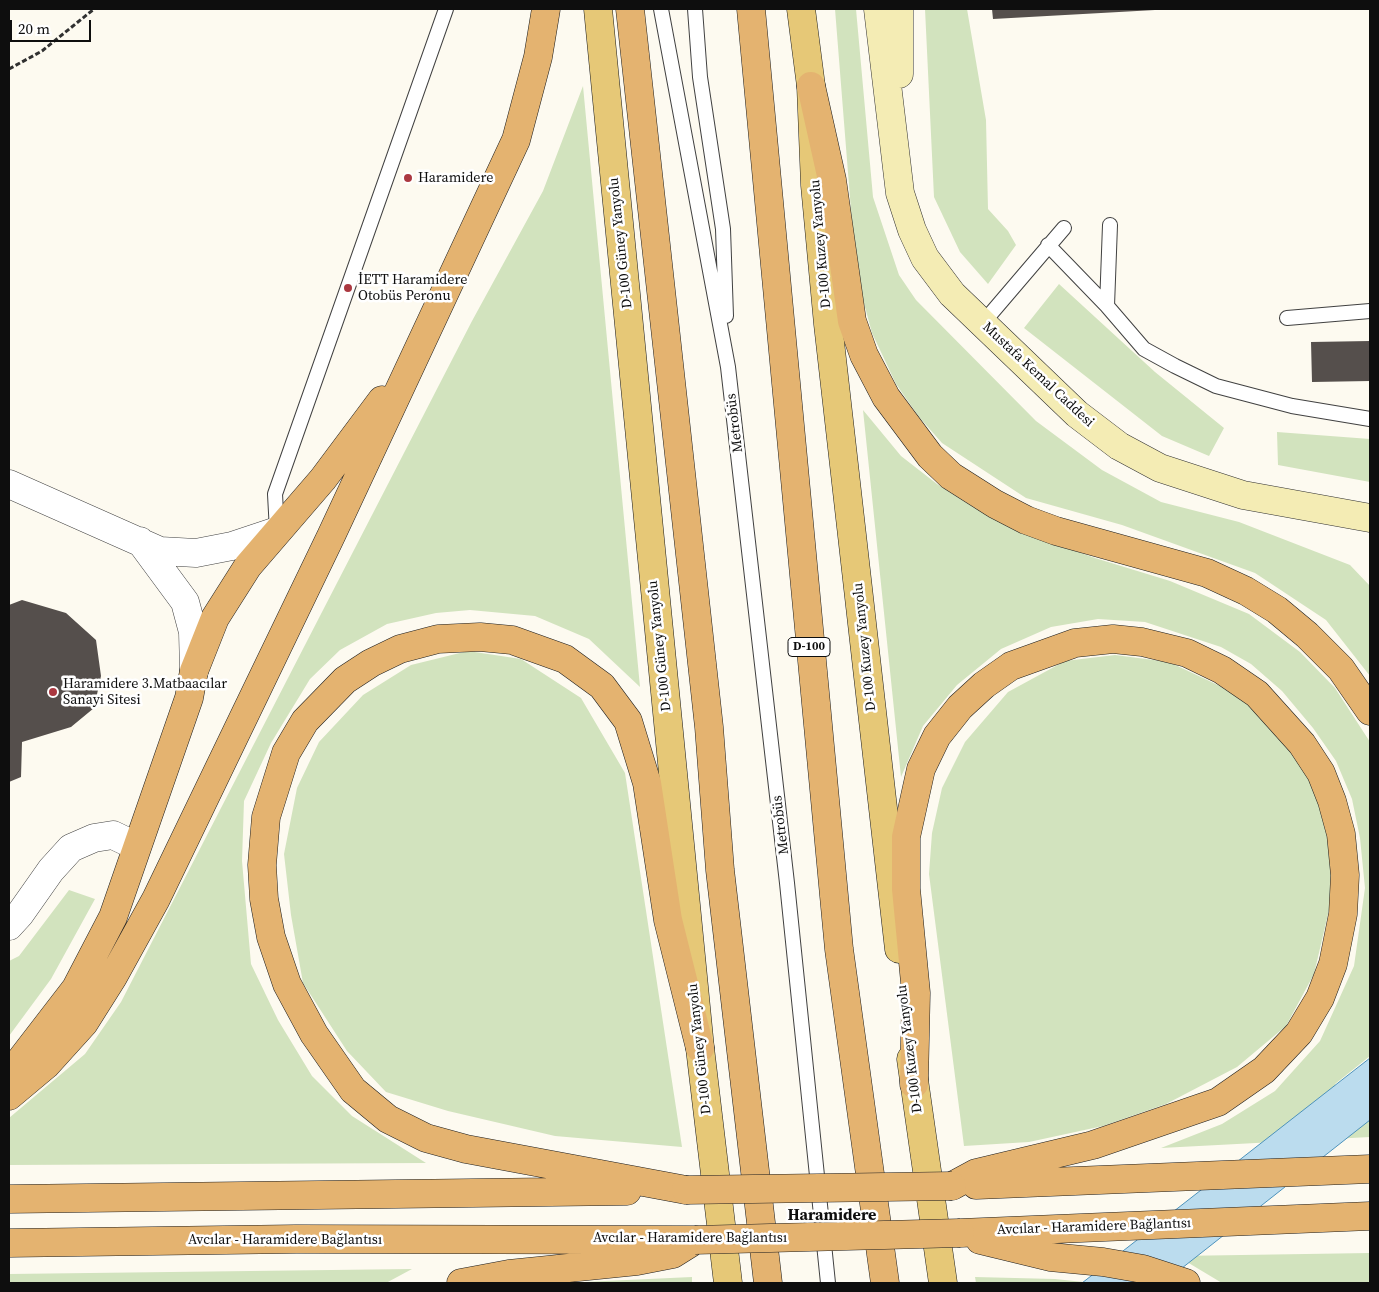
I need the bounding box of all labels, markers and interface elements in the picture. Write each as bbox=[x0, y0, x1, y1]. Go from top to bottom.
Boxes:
scale bar bbox=[12, 10, 94, 42]
text: 20 m bbox=[18, 18, 50, 39]
place label: Haramidere bbox=[418, 170, 493, 186]
marker: Haramidere bbox=[402, 172, 414, 184]
street label: D-100 Güney Yanyolu bbox=[606, 177, 636, 309]
street label: D-100 Kuzey Yanyolu bbox=[807, 179, 835, 309]
place label: İETT Haramidere Otobüs Peronu bbox=[358, 272, 467, 304]
marker: İETT Haramidere Otobüs Peronu bbox=[342, 282, 354, 294]
street label: Mustafa Kemal Caddesi bbox=[979, 319, 1097, 431]
street label: Metrobüs bbox=[723, 392, 747, 454]
street label: D-100 Güney Yanyolu bbox=[645, 580, 675, 712]
street label: D-100 Kuzey Yanyolu bbox=[850, 582, 880, 712]
road number: D-100 bbox=[788, 638, 830, 656]
place label: Haramidere 3.Matbaacılar Sanayi Sitesi bbox=[63, 676, 227, 709]
marker: Haramidere 3.Matbaacılar Sanayi Sitesi bbox=[47, 686, 59, 698]
street label: Metrobüs bbox=[769, 794, 793, 856]
street label: D-100 Güney Yanyolu bbox=[685, 983, 715, 1115]
street label: D-100 Kuzey Yanyolu bbox=[894, 984, 926, 1114]
district label: Haramidere bbox=[788, 1206, 876, 1226]
street label: Avcılar - Haramidere Bağlantısı bbox=[997, 1215, 1191, 1239]
street label: Avcılar - Haramidere Bağlantısı bbox=[593, 1230, 787, 1246]
street label: Avcılar - Haramidere Bağlantısı bbox=[188, 1232, 382, 1248]

